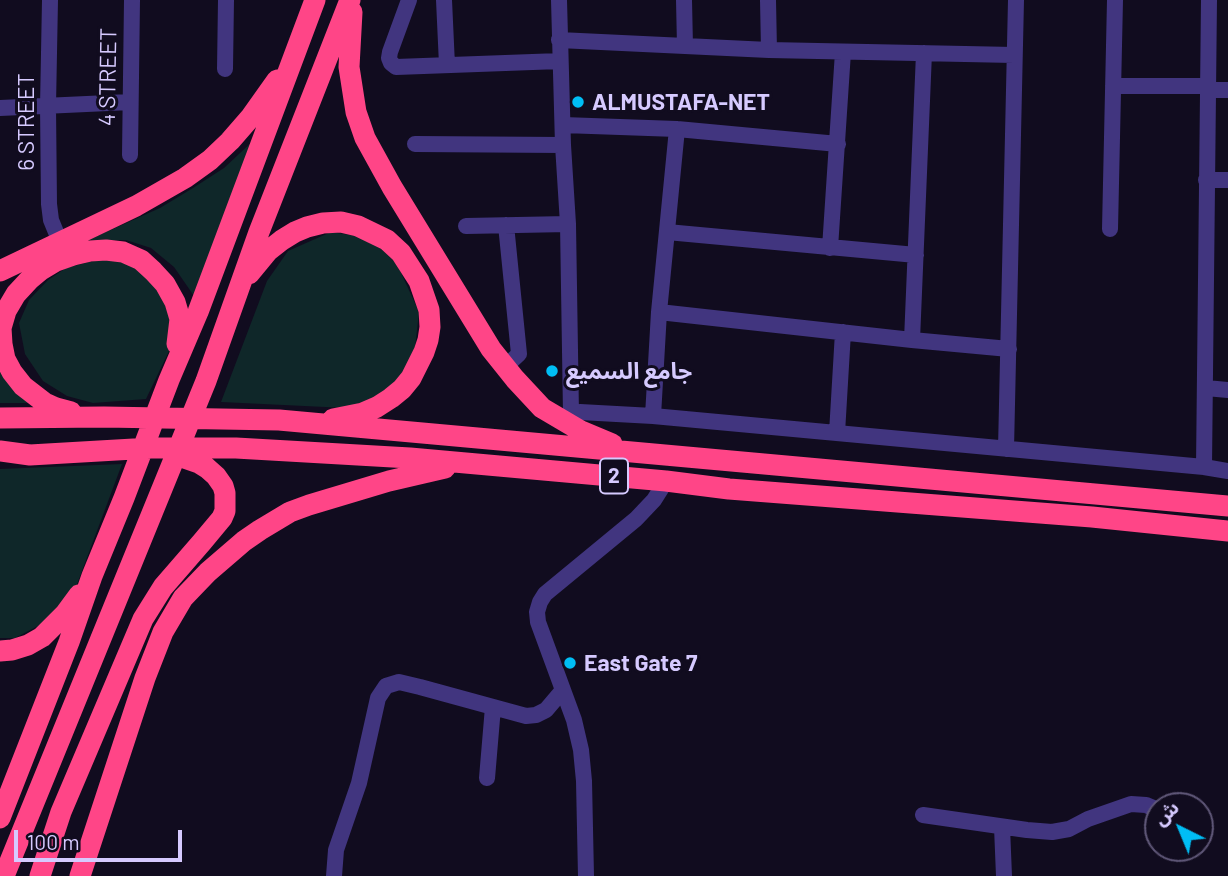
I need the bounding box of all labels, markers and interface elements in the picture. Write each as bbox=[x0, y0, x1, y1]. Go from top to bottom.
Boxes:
street label: 4 STREET bbox=[93, 28, 123, 126]
street label: 6 STREET bbox=[12, 73, 40, 171]
place label: ALMUSTAFA-NET bbox=[592, 88, 770, 116]
marker: ALMUSTAFA-NET bbox=[570, 94, 586, 110]
place label: جامع السميع bbox=[566, 357, 692, 385]
marker: جامع السميع bbox=[544, 363, 560, 379]
road number: 2 bbox=[600, 458, 628, 494]
place label: East Gate 7 bbox=[584, 649, 697, 677]
marker: East Gate 7 bbox=[562, 655, 578, 671]
north arrow bbox=[1144, 792, 1214, 862]
text: ش bbox=[1148, 795, 1183, 830]
scale bar bbox=[18, 816, 186, 860]
text: 100 m bbox=[27, 829, 80, 854]

